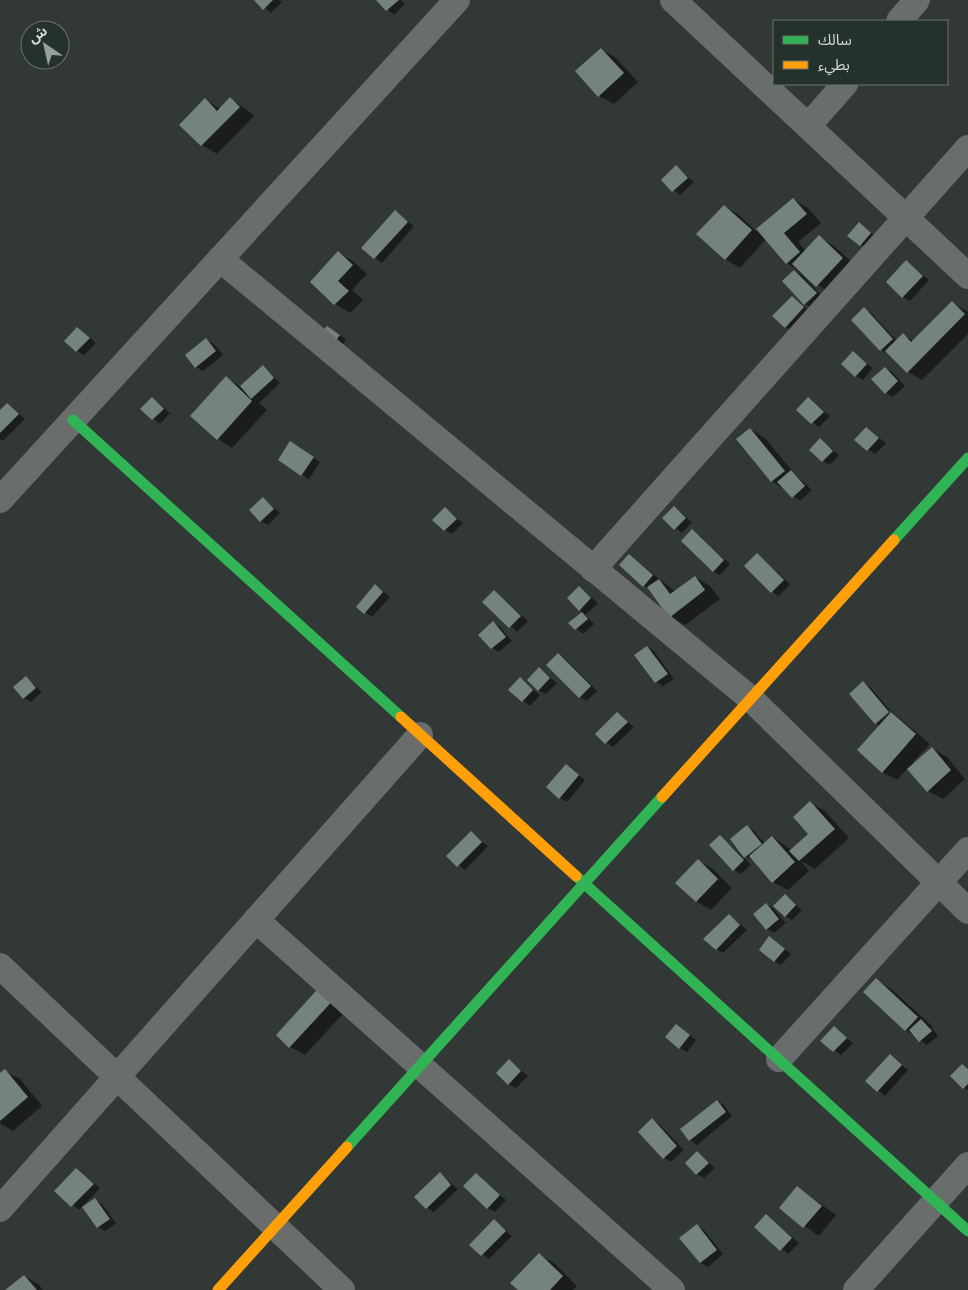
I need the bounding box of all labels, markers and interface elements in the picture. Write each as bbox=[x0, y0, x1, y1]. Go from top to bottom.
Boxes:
north arrow bbox=[20, 20, 70, 70]
legend bbox=[773, 20, 948, 85]
text: ش bbox=[25, 22, 50, 46]
text: سالك bbox=[818, 31, 852, 48]
text: بطيء bbox=[818, 56, 850, 76]

